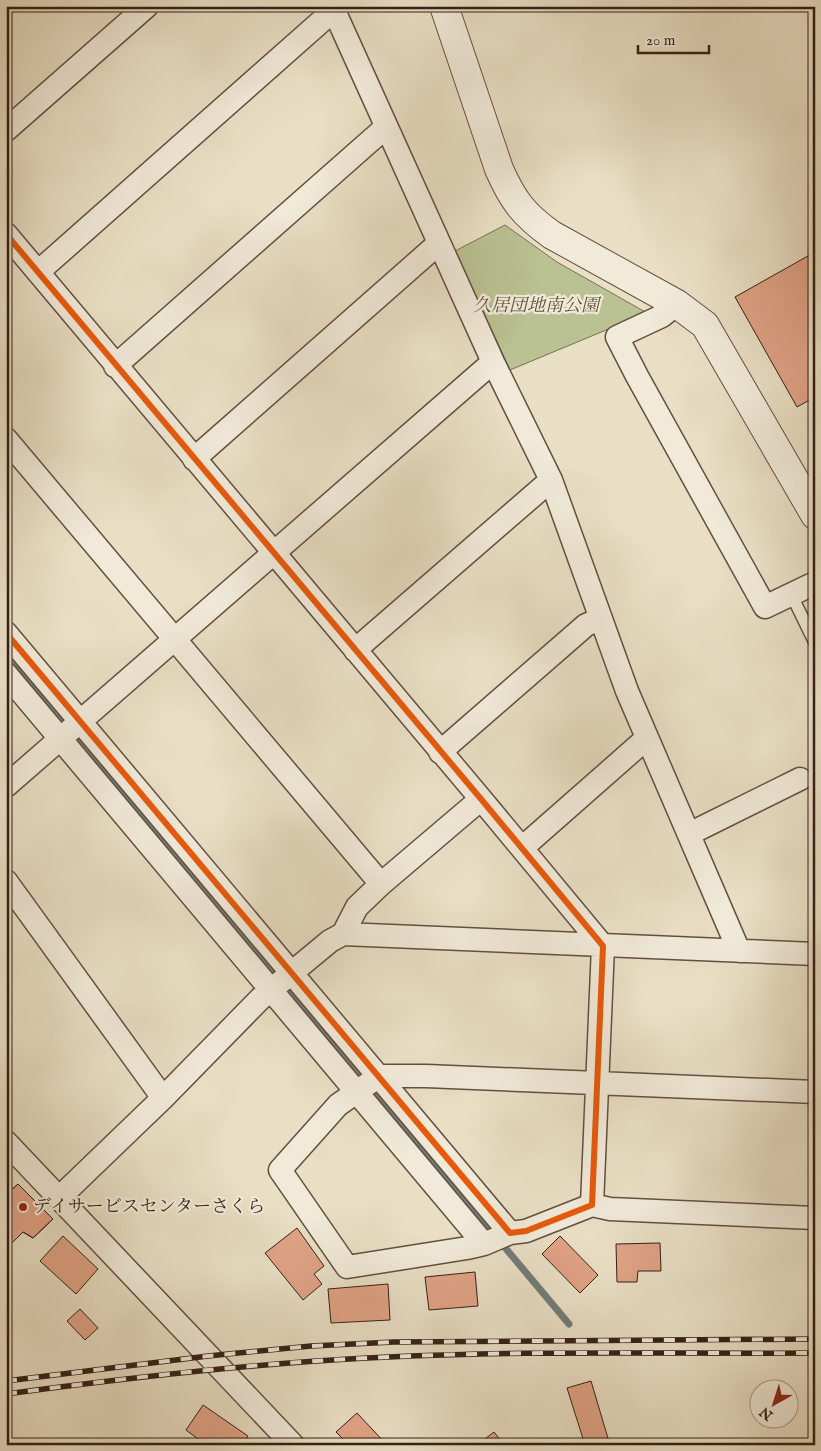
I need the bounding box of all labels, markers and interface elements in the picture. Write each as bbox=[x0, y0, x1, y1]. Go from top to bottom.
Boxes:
scale bar bbox=[638, 22, 710, 54]
text: 20 m bbox=[646, 31, 676, 50]
park label: 久居団地南公園 bbox=[473, 295, 602, 318]
place label: デイサービスセンターさくら bbox=[33, 1196, 265, 1219]
marker: デイサービスセンターさくら bbox=[17, 1201, 29, 1213]
north arrow bbox=[748, 1378, 798, 1428]
text: N bbox=[756, 1403, 778, 1425]

